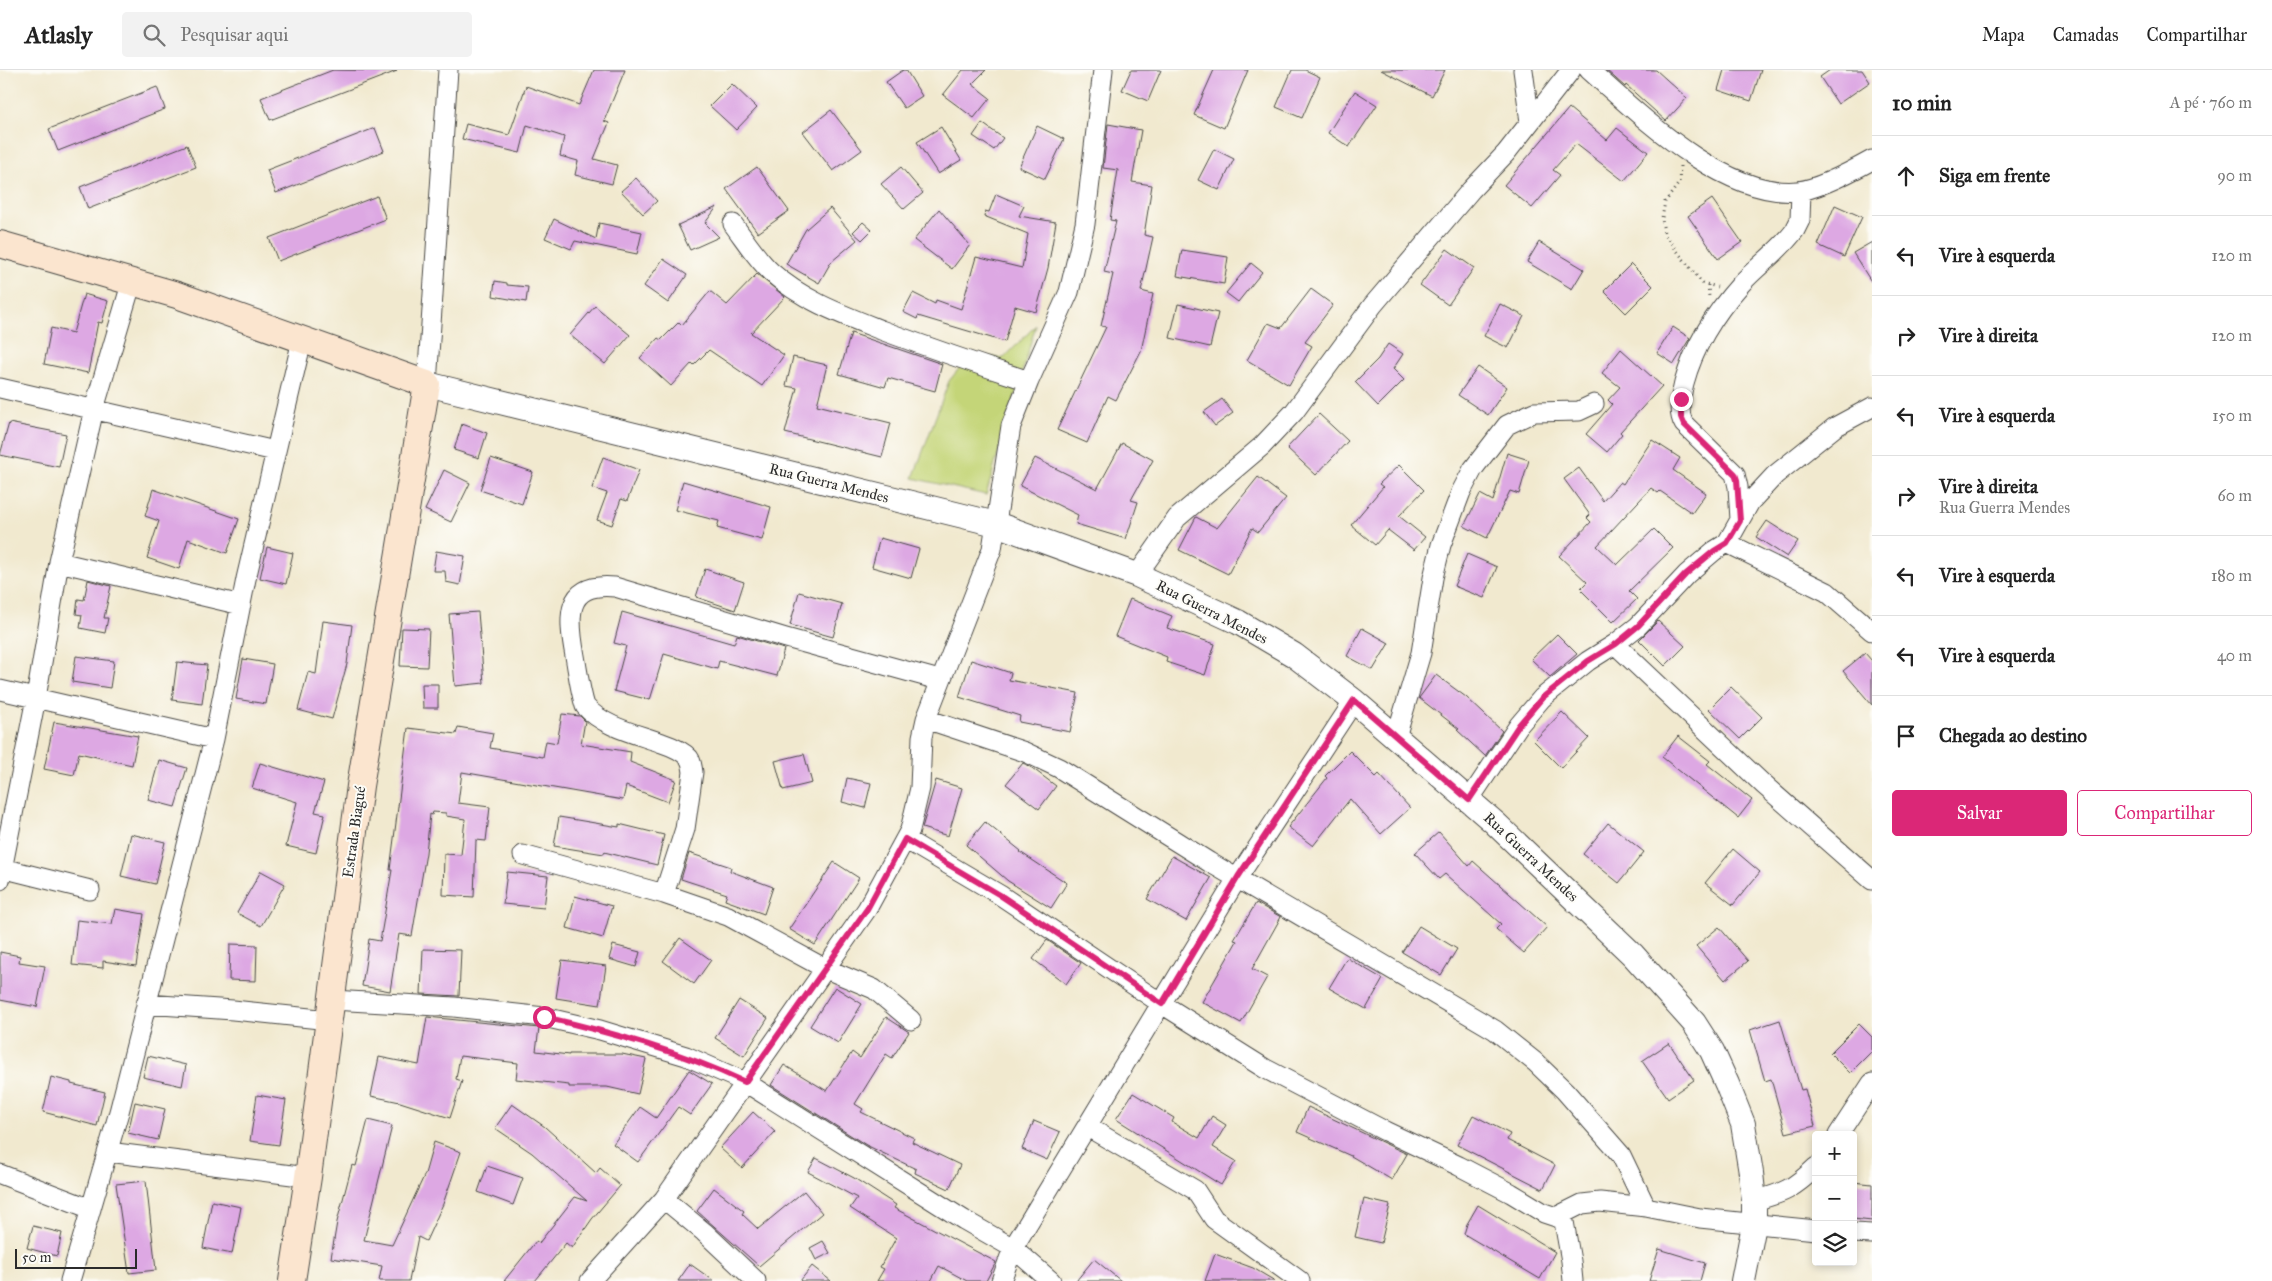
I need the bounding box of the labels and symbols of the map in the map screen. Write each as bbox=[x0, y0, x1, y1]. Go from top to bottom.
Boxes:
route end bbox=[1670, 388, 1693, 411]
street label: Rua Guerra Mendes bbox=[767, 459, 891, 507]
street label: Rua Guerra Mendes bbox=[1153, 576, 1271, 648]
street label: Estrada Biagué bbox=[339, 784, 369, 879]
street label: Rua Guerra Mendes bbox=[1480, 808, 1582, 906]
route start bbox=[533, 1006, 556, 1029]
scale bar bbox=[15, 1246, 138, 1269]

